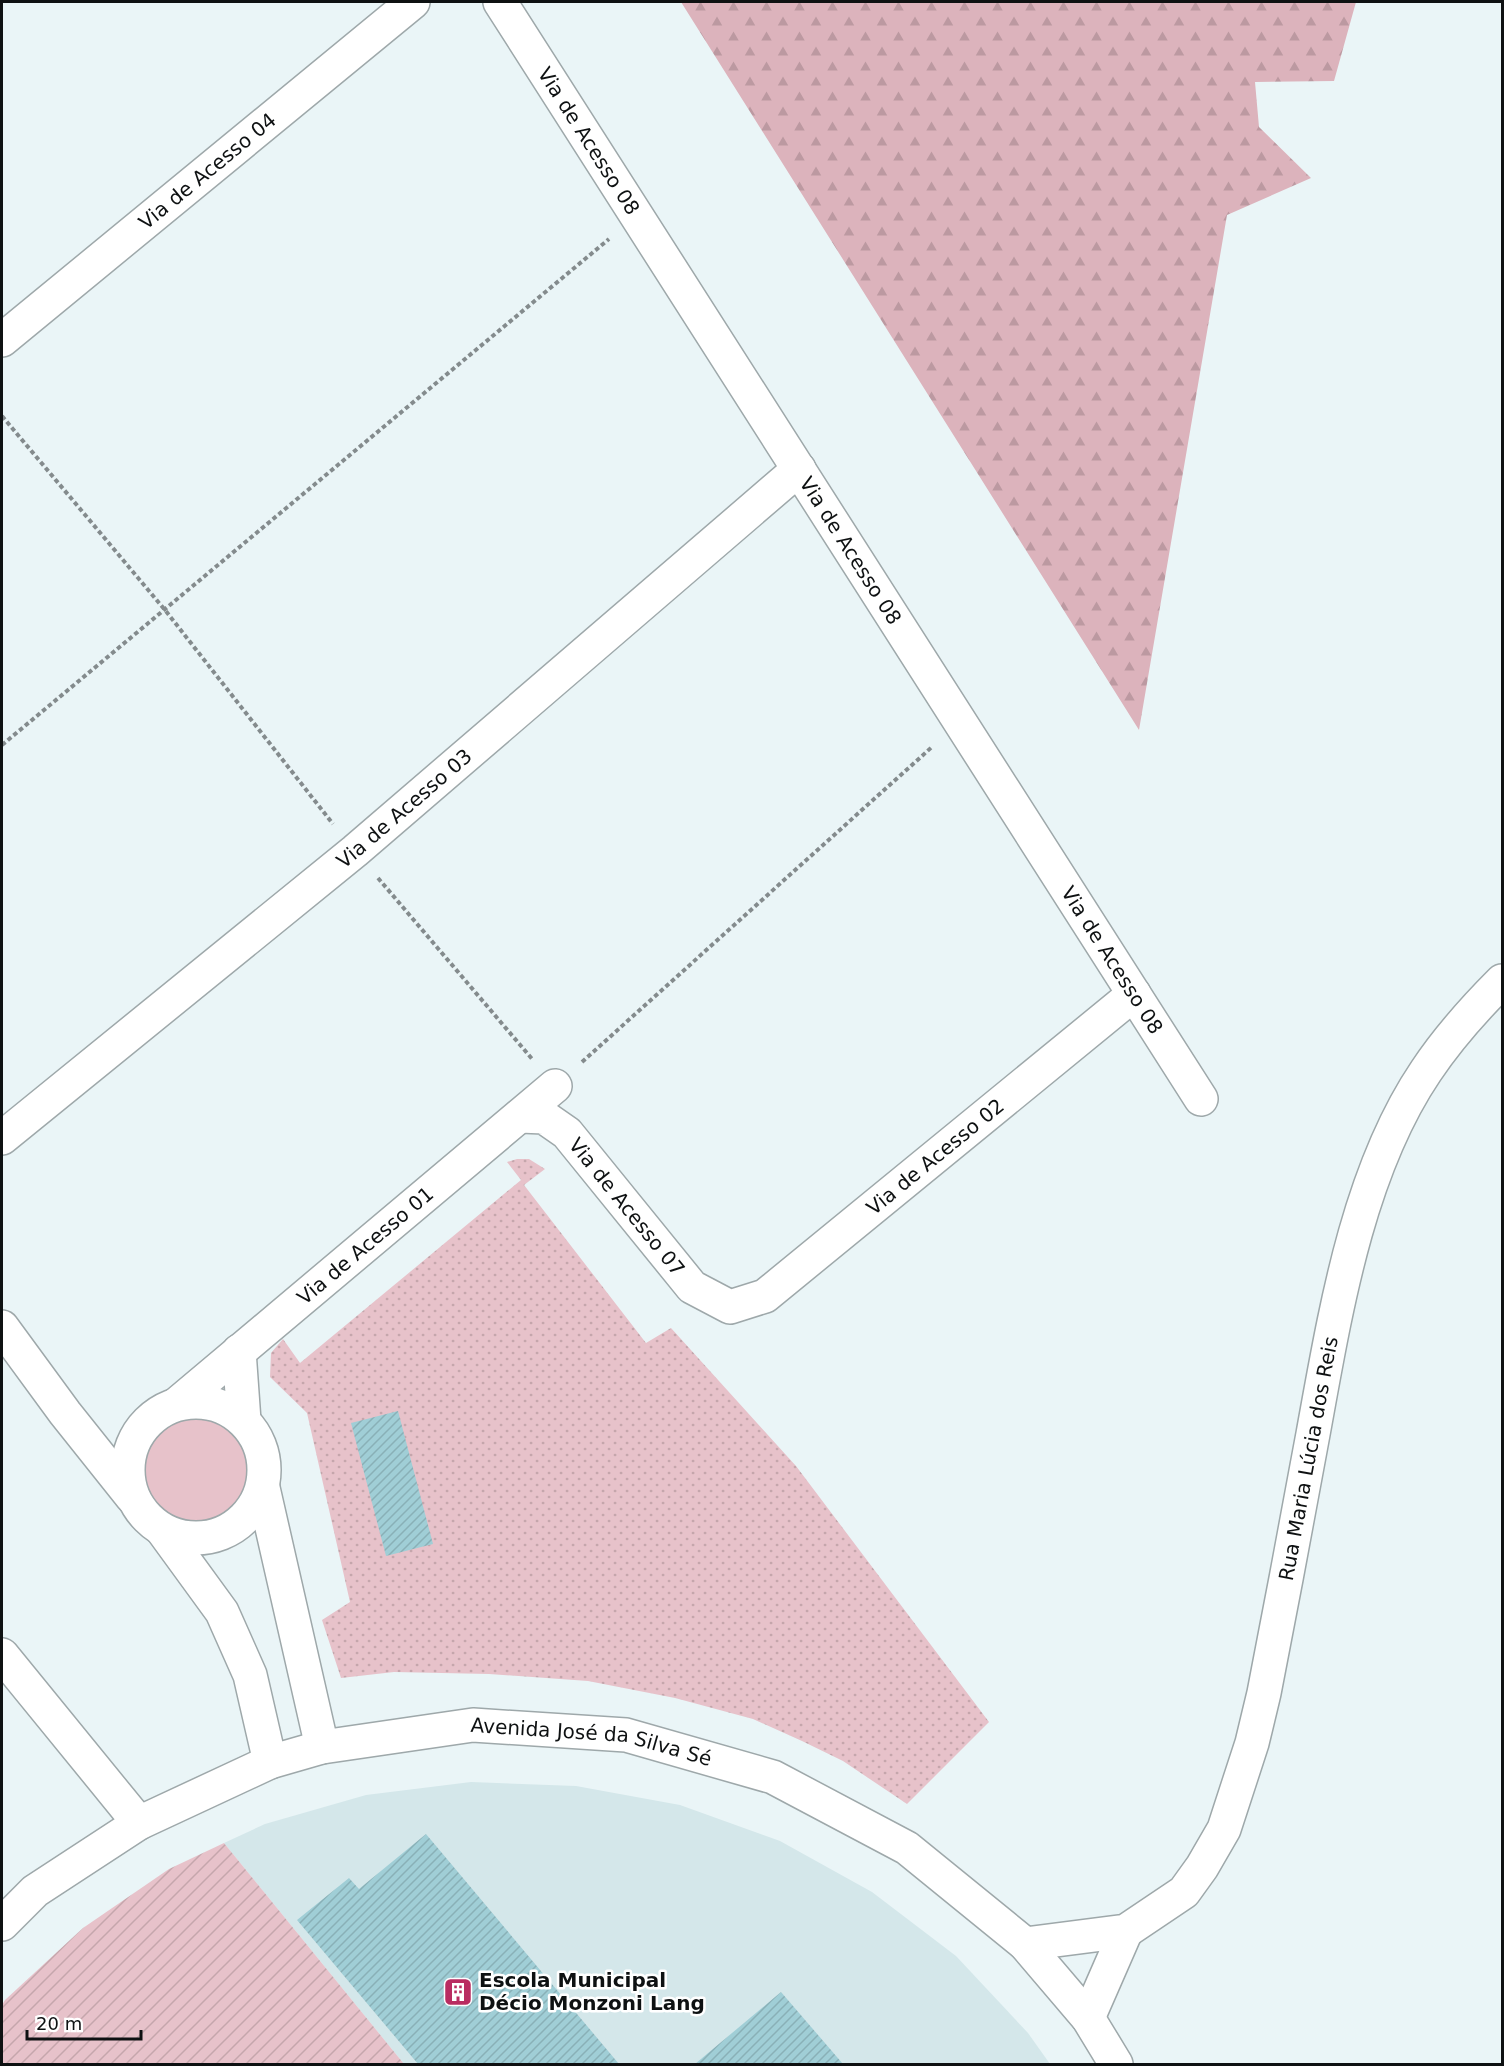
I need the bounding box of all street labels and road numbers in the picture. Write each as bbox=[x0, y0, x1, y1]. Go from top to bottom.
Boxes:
street label: Via de Acesso 08 bbox=[533, 63, 645, 219]
street label: Via de Acesso 04 bbox=[134, 108, 281, 234]
street label: Via de Acesso 08 bbox=[795, 472, 907, 629]
street label: Via de Acesso 03 bbox=[332, 744, 477, 873]
street label: Via de Acesso 08 bbox=[1056, 882, 1168, 1038]
street label: Via de Acesso 02 bbox=[862, 1093, 1009, 1220]
street label: Via de Acesso 07 bbox=[564, 1133, 690, 1280]
street label: Via de Acesso 01 bbox=[292, 1182, 438, 1310]
street label: Rua Maria Lúcia dos Reis bbox=[1274, 1334, 1343, 1583]
street label: Avenida José da Silva Sé bbox=[470, 1713, 714, 1771]

